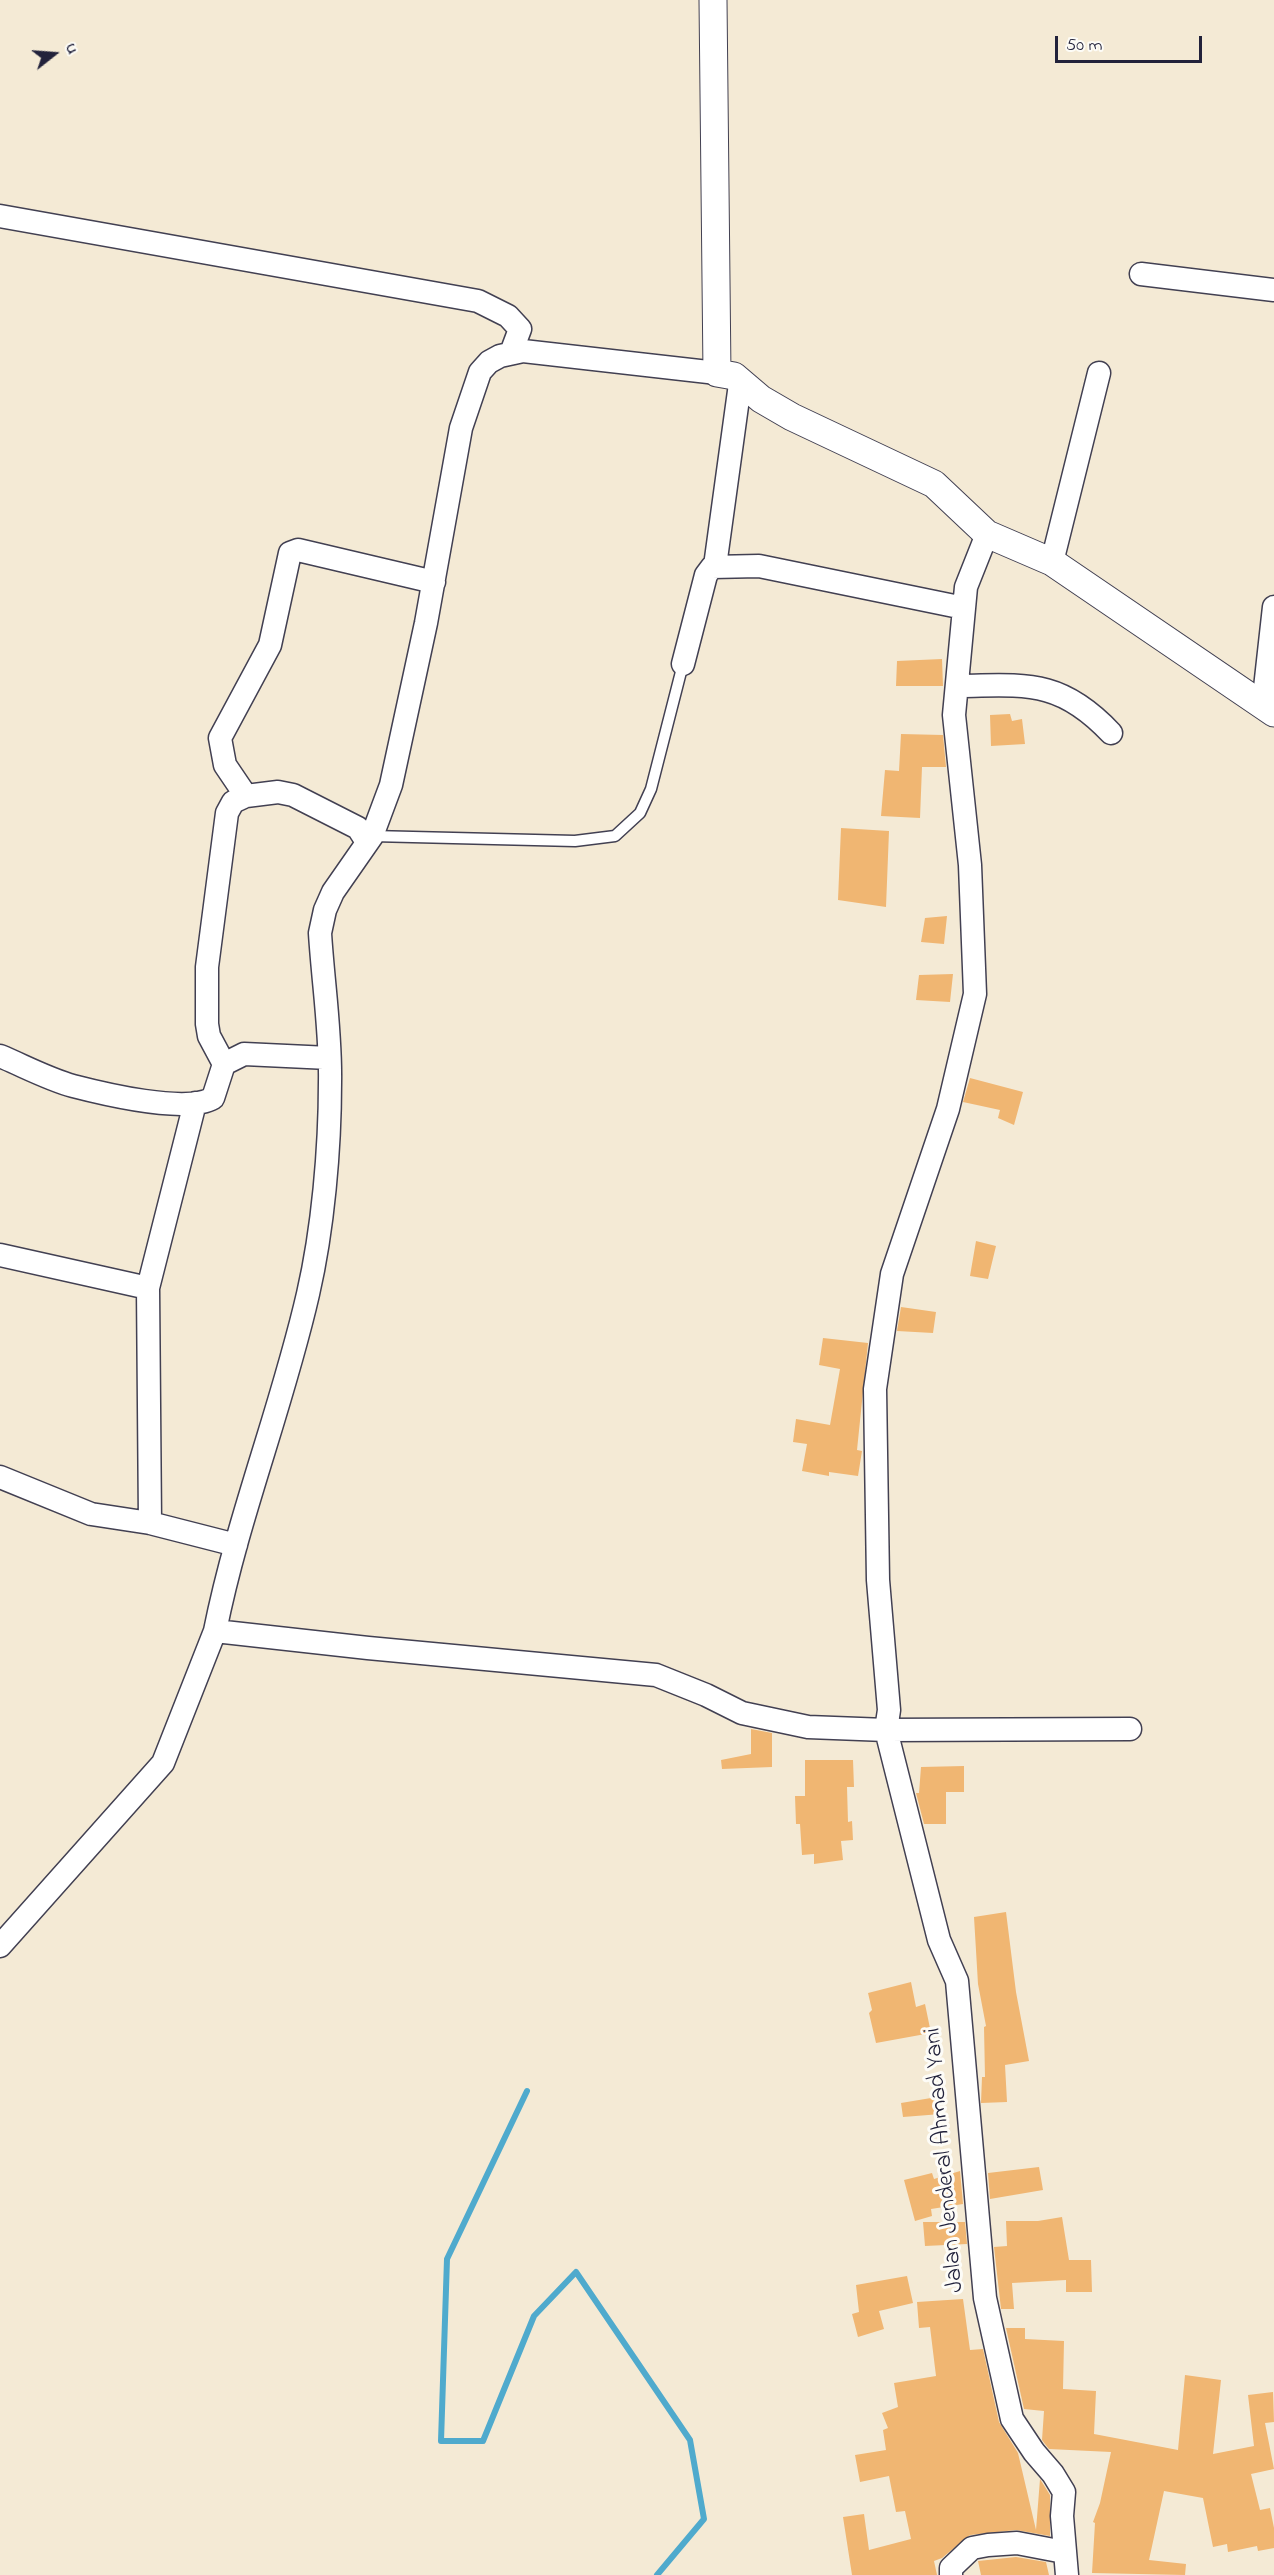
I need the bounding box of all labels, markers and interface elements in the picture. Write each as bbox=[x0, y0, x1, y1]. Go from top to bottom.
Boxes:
north arrow bbox=[24, 24, 84, 84]
scale bar bbox=[1058, 24, 1205, 62]
text: 50 m bbox=[1066, 33, 1103, 59]
text: U bbox=[58, 40, 84, 57]
street label: Jalan Jenderal Ahmad Yani bbox=[920, 2026, 972, 2294]

